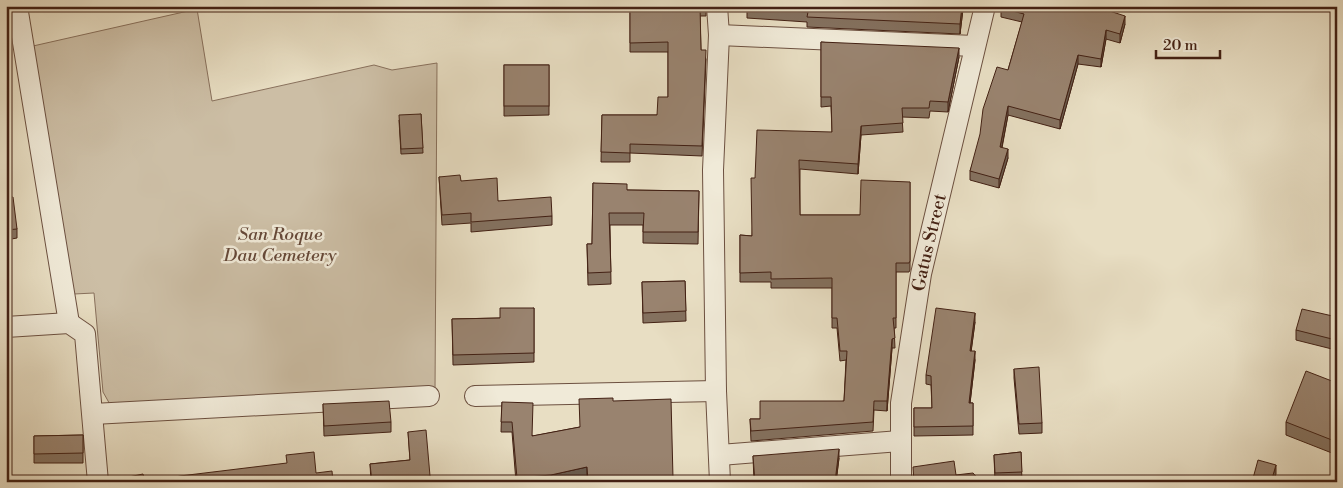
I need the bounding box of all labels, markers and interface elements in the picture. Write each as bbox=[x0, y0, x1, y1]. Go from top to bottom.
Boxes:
scale bar bbox=[1156, 28, 1219, 60]
text: 20 m bbox=[1163, 36, 1198, 55]
street label: Gatus Street bbox=[907, 191, 951, 293]
park label: San Roque Dau Cemetery bbox=[222, 223, 337, 267]

